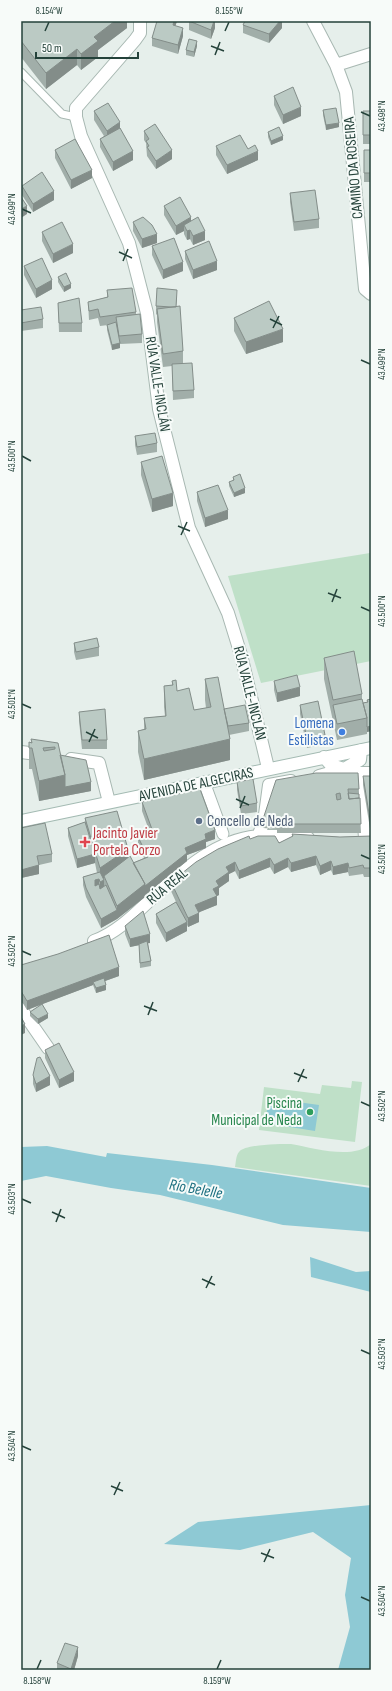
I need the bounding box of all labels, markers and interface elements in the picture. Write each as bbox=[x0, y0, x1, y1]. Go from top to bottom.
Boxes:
text: 8.154°W bbox=[35, 5, 63, 17]
text: 8.155°W bbox=[215, 5, 243, 17]
scale bar bbox=[36, 34, 138, 60]
text: 50 m bbox=[42, 41, 62, 56]
text: 43.498°N bbox=[376, 100, 388, 132]
street label: CAMIÑO DA ROSEIRA bbox=[340, 116, 367, 220]
text: 43.499°N bbox=[6, 193, 18, 225]
street label: RÚA VALLE-INCLÁN bbox=[141, 335, 174, 433]
text: 43.499°N bbox=[376, 348, 388, 380]
text: 43.500°N bbox=[6, 440, 18, 472]
text: 43.500°N bbox=[376, 595, 388, 627]
street label: RÚA VALLE-INCLÁN bbox=[229, 644, 270, 742]
text: 43.501°N bbox=[6, 689, 18, 719]
place label: Lomena Estilistas bbox=[288, 714, 334, 750]
marker: Lomena Estilistas bbox=[337, 727, 347, 737]
street label: AVENIDA DE ALGECIRAS bbox=[136, 763, 255, 806]
place label: Concello de Neda bbox=[207, 812, 294, 831]
marker: Concello de Neda bbox=[194, 816, 204, 826]
place label: Jacinto Javier Portela Corzo bbox=[92, 824, 161, 860]
marker: Jacinto Javier Portela Corzo bbox=[80, 837, 90, 847]
text: 43.501°N bbox=[376, 844, 388, 874]
street label: RÚA REAL bbox=[143, 863, 192, 909]
text: 43.502°N bbox=[6, 936, 18, 966]
text: 43.502°N bbox=[376, 1091, 388, 1121]
place label: Piscina Municipal de Neda bbox=[211, 1094, 302, 1130]
marker: Piscina Municipal de Neda bbox=[305, 1107, 315, 1117]
water label: Río Belelle bbox=[168, 1175, 224, 1203]
text: 43.503°N bbox=[6, 1184, 18, 1214]
text: 43.503°N bbox=[376, 1339, 388, 1369]
text: 43.504°N bbox=[6, 1431, 18, 1461]
text: 43.504°N bbox=[376, 1586, 388, 1616]
text: 8.158°W bbox=[23, 1675, 51, 1687]
text: 8.159°W bbox=[203, 1675, 231, 1687]

